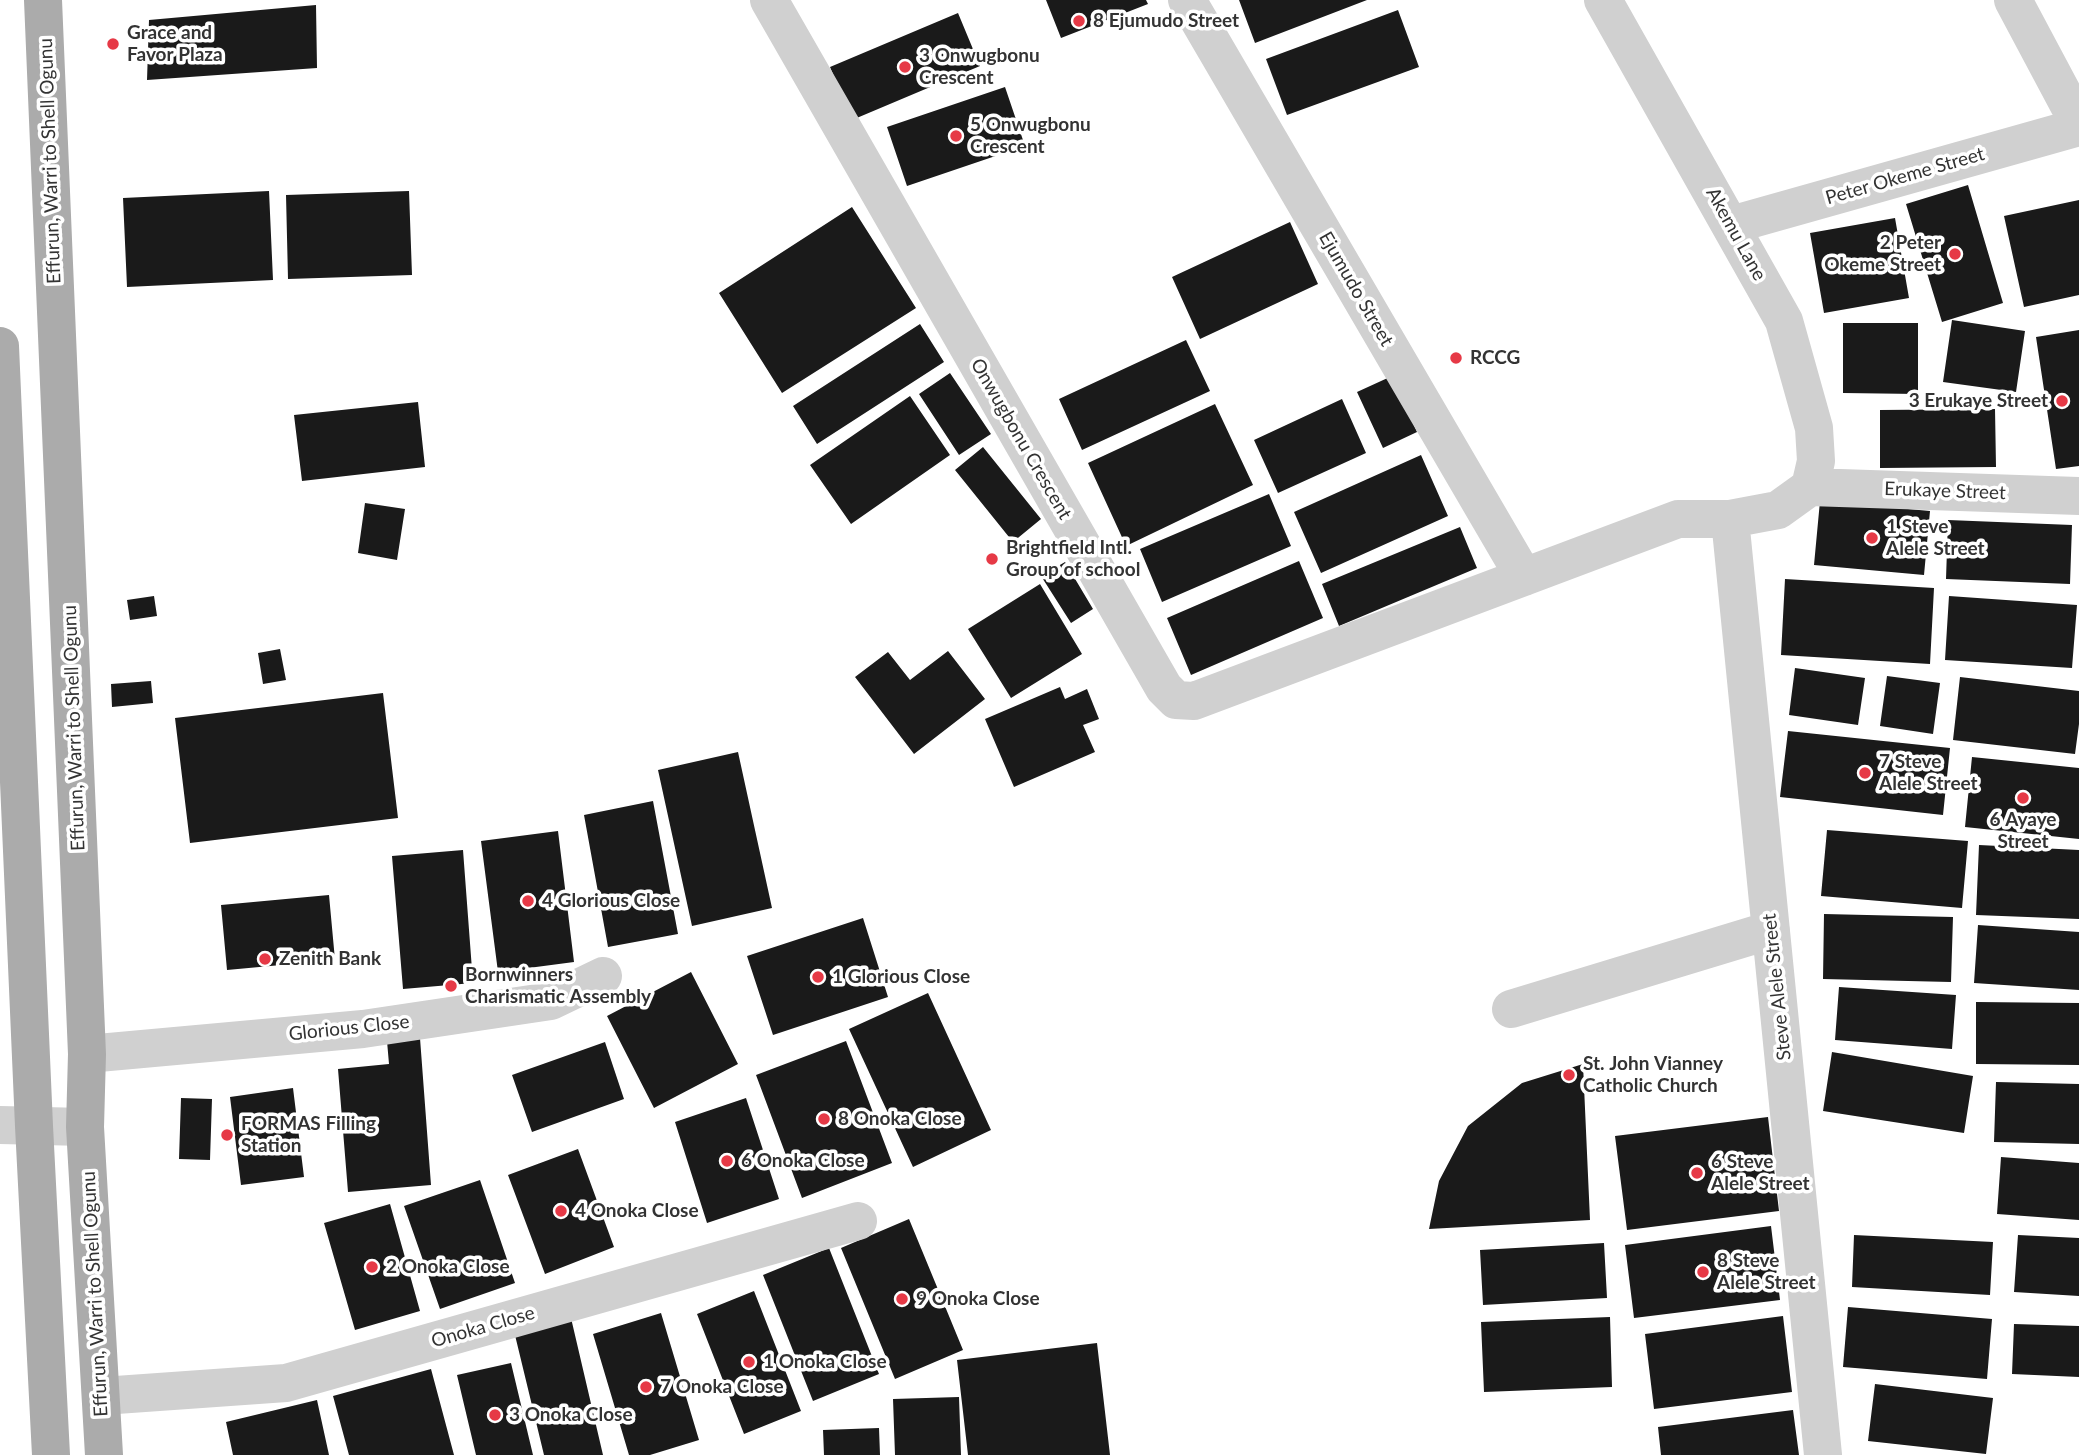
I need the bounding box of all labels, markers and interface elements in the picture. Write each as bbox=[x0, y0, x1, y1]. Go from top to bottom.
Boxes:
place label: 8 Ejumudo Street bbox=[1093, 10, 1239, 32]
marker: 8 Ejumudo Street bbox=[1071, 13, 1087, 29]
place label: Grace and Favor Plaza bbox=[127, 22, 223, 66]
marker: Grace and Favor Plaza bbox=[105, 36, 121, 52]
street label: Effurun, Warri to Shell Ogunu bbox=[34, 38, 66, 284]
place label: 3 Onwugbonu Crescent bbox=[919, 45, 1040, 89]
marker: 3 Onwugbonu Crescent bbox=[897, 59, 913, 75]
place label: 5 Onwugbonu Crescent bbox=[970, 114, 1091, 158]
marker: 5 Onwugbonu Crescent bbox=[948, 128, 964, 144]
street label: Peter Okeme Street bbox=[1823, 142, 1987, 210]
street label: Akemu Lane bbox=[1701, 183, 1771, 285]
street label: Ejumudo Street bbox=[1314, 228, 1398, 350]
place label: 2 Peter Okeme Street bbox=[1824, 232, 1941, 276]
marker: 2 Peter Okeme Street bbox=[1947, 246, 1963, 262]
place label: RCCG bbox=[1470, 347, 1520, 369]
marker: RCCG bbox=[1448, 350, 1464, 366]
street label: Onwugbonu Crescent bbox=[966, 354, 1076, 524]
place label: 3 Erukaye Street bbox=[1909, 390, 2048, 412]
marker: 3 Erukaye Street bbox=[2054, 393, 2070, 409]
street label: Erukaye Street bbox=[1884, 477, 2006, 505]
place label: 1 Steve Alele Street bbox=[1886, 516, 1985, 560]
marker: 1 Steve Alele Street bbox=[1864, 530, 1880, 546]
place label: Brightfield Intl. Group of school bbox=[1006, 537, 1140, 581]
marker: Brightfield Intl. Group of school bbox=[984, 551, 1000, 567]
street label: Effurun, Warri to Shell Ogunu bbox=[58, 605, 90, 851]
place label: 7 Steve Alele Street bbox=[1879, 751, 1978, 795]
marker: 7 Steve Alele Street bbox=[1857, 765, 1873, 781]
marker: 6 Ayaye Street bbox=[2015, 790, 2031, 806]
place label: 6 Ayaye Street bbox=[1989, 809, 2057, 853]
place label: 4 Glorious Close bbox=[542, 890, 680, 912]
marker: 4 Glorious Close bbox=[520, 893, 536, 909]
street label: Steve Alele Street bbox=[1758, 912, 1796, 1062]
place label: Zenith Bank bbox=[279, 948, 381, 970]
marker: Zenith Bank bbox=[257, 951, 273, 967]
place label: Bornwinners Charismatic Assembly bbox=[465, 964, 651, 1008]
place label: 1 Glorious Close bbox=[832, 966, 970, 988]
marker: 1 Glorious Close bbox=[810, 969, 826, 985]
marker: Bornwinners Charismatic Assembly bbox=[443, 978, 459, 994]
street label: Glorious Close bbox=[288, 1010, 410, 1046]
place label: St. John Vianney Catholic Church bbox=[1583, 1053, 1723, 1097]
marker: St. John Vianney Catholic Church bbox=[1561, 1067, 1577, 1083]
place label: 8 Onoka Close bbox=[838, 1108, 962, 1130]
marker: 8 Onoka Close bbox=[816, 1111, 832, 1127]
place label: FORMAS Filling Station bbox=[241, 1113, 376, 1157]
marker: FORMAS Filling Station bbox=[219, 1127, 235, 1143]
place label: 6 Onoka Close bbox=[741, 1150, 865, 1172]
place label: 6 Steve Alele Street bbox=[1711, 1151, 1810, 1195]
marker: 6 Onoka Close bbox=[719, 1153, 735, 1169]
marker: 6 Steve Alele Street bbox=[1689, 1165, 1705, 1181]
street label: Effurun, Warri to Shell Ogunu bbox=[77, 1171, 113, 1417]
place label: 4 Onoka Close bbox=[575, 1200, 699, 1222]
marker: 4 Onoka Close bbox=[553, 1203, 569, 1219]
place label: 8 Steve Alele Street bbox=[1717, 1250, 1816, 1294]
place label: 2 Onoka Close bbox=[386, 1256, 510, 1278]
marker: 2 Onoka Close bbox=[364, 1259, 380, 1275]
marker: 8 Steve Alele Street bbox=[1695, 1264, 1711, 1280]
place label: 9 Onoka Close bbox=[916, 1288, 1040, 1310]
marker: 9 Onoka Close bbox=[894, 1291, 910, 1307]
street label: Onoka Close bbox=[429, 1301, 537, 1353]
place label: 1 Onoka Close bbox=[763, 1351, 887, 1373]
marker: 1 Onoka Close bbox=[741, 1354, 757, 1370]
place label: 7 Onoka Close bbox=[660, 1376, 784, 1398]
marker: 7 Onoka Close bbox=[638, 1379, 654, 1395]
place label: 3 Onoka Close bbox=[509, 1404, 633, 1426]
marker: 3 Onoka Close bbox=[487, 1407, 503, 1423]

